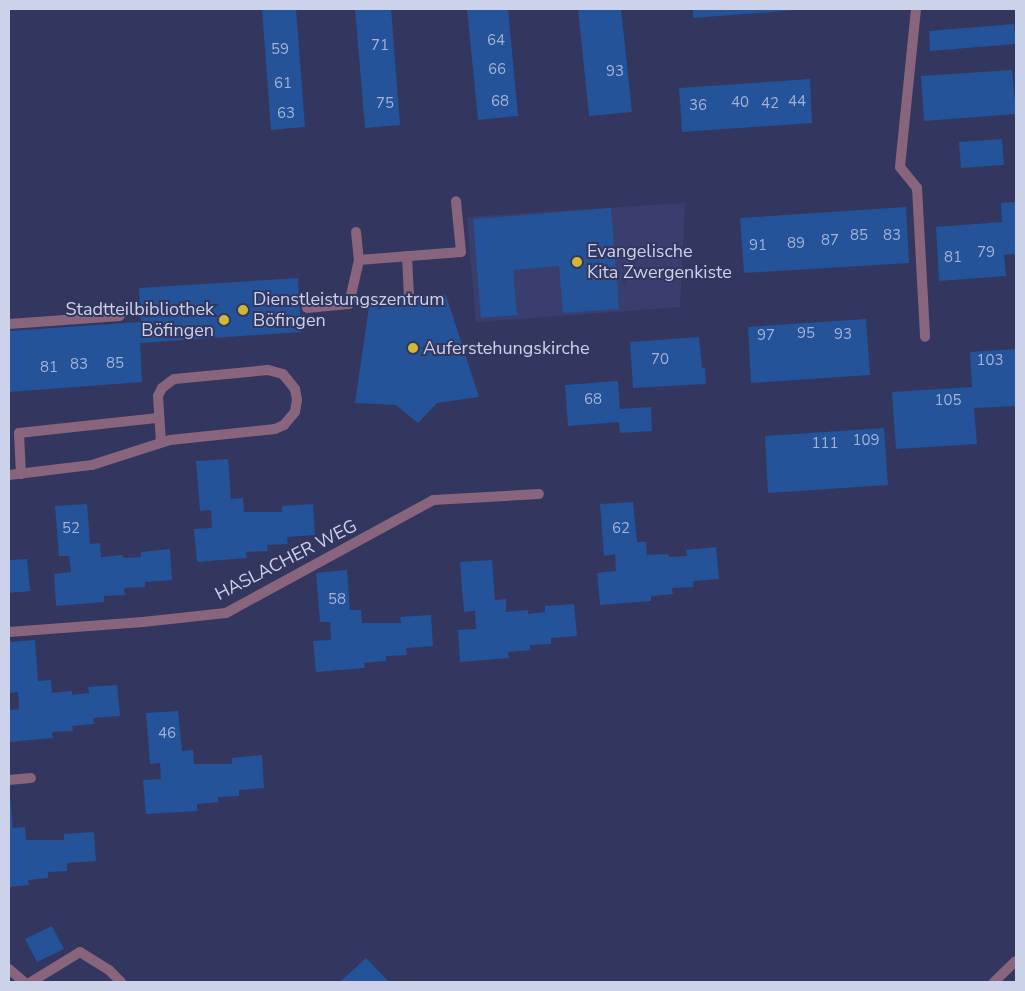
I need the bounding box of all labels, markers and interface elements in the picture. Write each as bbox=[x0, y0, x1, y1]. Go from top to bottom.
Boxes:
house number: 64 bbox=[487, 32, 505, 50]
house number: 71 bbox=[371, 37, 389, 55]
house number: 59 bbox=[271, 41, 289, 59]
house number: 66 bbox=[488, 61, 506, 79]
house number: 93 bbox=[606, 63, 624, 81]
house number: 61 bbox=[274, 75, 292, 93]
house number: 68 bbox=[491, 93, 509, 111]
house number: 44 bbox=[788, 93, 806, 111]
house number: 40 bbox=[731, 94, 749, 112]
house number: 75 bbox=[376, 95, 394, 113]
house number: 42 bbox=[761, 95, 779, 113]
house number: 36 bbox=[689, 97, 707, 115]
house number: 63 bbox=[277, 105, 295, 123]
house number: 85 bbox=[850, 227, 868, 245]
house number: 83 bbox=[883, 227, 901, 245]
house number: 87 bbox=[821, 232, 839, 250]
house number: 89 bbox=[787, 235, 805, 253]
house number: 91 bbox=[749, 237, 767, 255]
place label: Evangelische Kita Zwergenkiste bbox=[587, 241, 732, 284]
house number: 79 bbox=[977, 244, 995, 262]
house number: 81 bbox=[944, 249, 962, 267]
marker: Evangelische Kita Zwergenkiste bbox=[571, 256, 583, 268]
place label: Dienstleistungszentrum Böfingen bbox=[253, 289, 445, 332]
place label: Stadtteilbibliothek Böfingen bbox=[66, 299, 214, 342]
marker: Dienstleistungszentrum Böfingen bbox=[237, 304, 249, 316]
marker: Stadtteilbibliothek Böfingen bbox=[218, 314, 230, 326]
house number: 95 bbox=[797, 325, 815, 343]
house number: 93 bbox=[834, 326, 852, 344]
house number: 97 bbox=[757, 327, 775, 345]
place label: Auferstehungskirche bbox=[423, 337, 590, 359]
marker: Auferstehungskirche bbox=[407, 342, 419, 354]
house number: 70 bbox=[651, 351, 669, 369]
house number: 103 bbox=[977, 352, 1003, 370]
house number: 85 bbox=[106, 355, 124, 373]
house number: 83 bbox=[70, 356, 88, 374]
house number: 81 bbox=[40, 359, 58, 377]
house number: 68 bbox=[584, 391, 602, 409]
house number: 105 bbox=[935, 392, 961, 410]
house number: 109 bbox=[853, 432, 879, 450]
house number: 111 bbox=[812, 435, 838, 453]
street label: HASLACHER WEG bbox=[211, 515, 361, 605]
house number: 52 bbox=[62, 520, 80, 538]
house number: 62 bbox=[612, 520, 630, 538]
house number: 58 bbox=[328, 591, 346, 609]
house number: 46 bbox=[158, 725, 176, 743]

